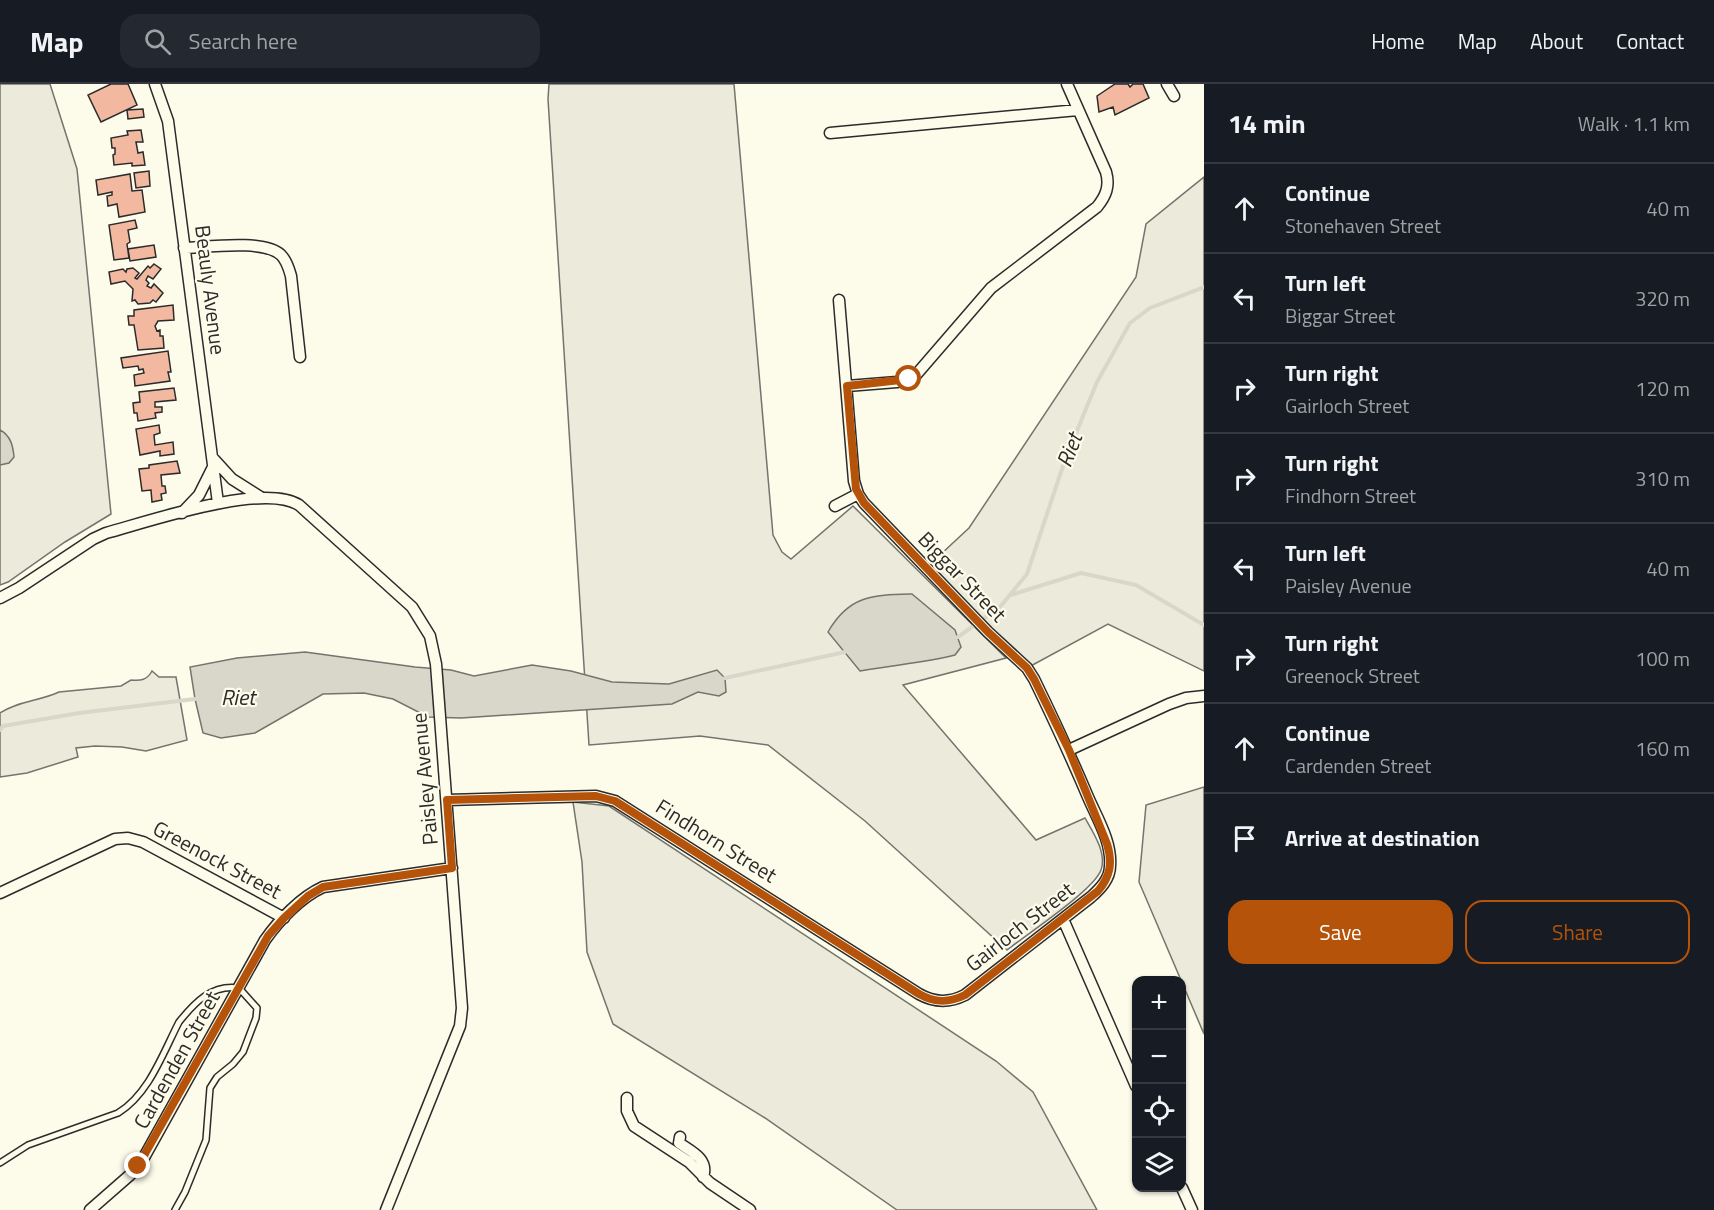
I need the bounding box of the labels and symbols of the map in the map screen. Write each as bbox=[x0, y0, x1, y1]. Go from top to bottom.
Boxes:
street label: Beauly Avenue bbox=[187, 223, 235, 357]
route start bbox=[895, 365, 921, 391]
water label: Riet bbox=[1047, 425, 1092, 472]
street label: Biggar Street bbox=[911, 524, 1015, 629]
water label: Riet bbox=[221, 680, 258, 714]
street label: Paisley Avenue bbox=[402, 711, 446, 847]
street label: Findhorn Street bbox=[650, 790, 784, 891]
street label: Greenock Street bbox=[147, 812, 288, 907]
street label: Gairloch Street bbox=[958, 873, 1081, 979]
street label: Cardenden Street bbox=[125, 984, 228, 1134]
route end bbox=[124, 1152, 150, 1178]

